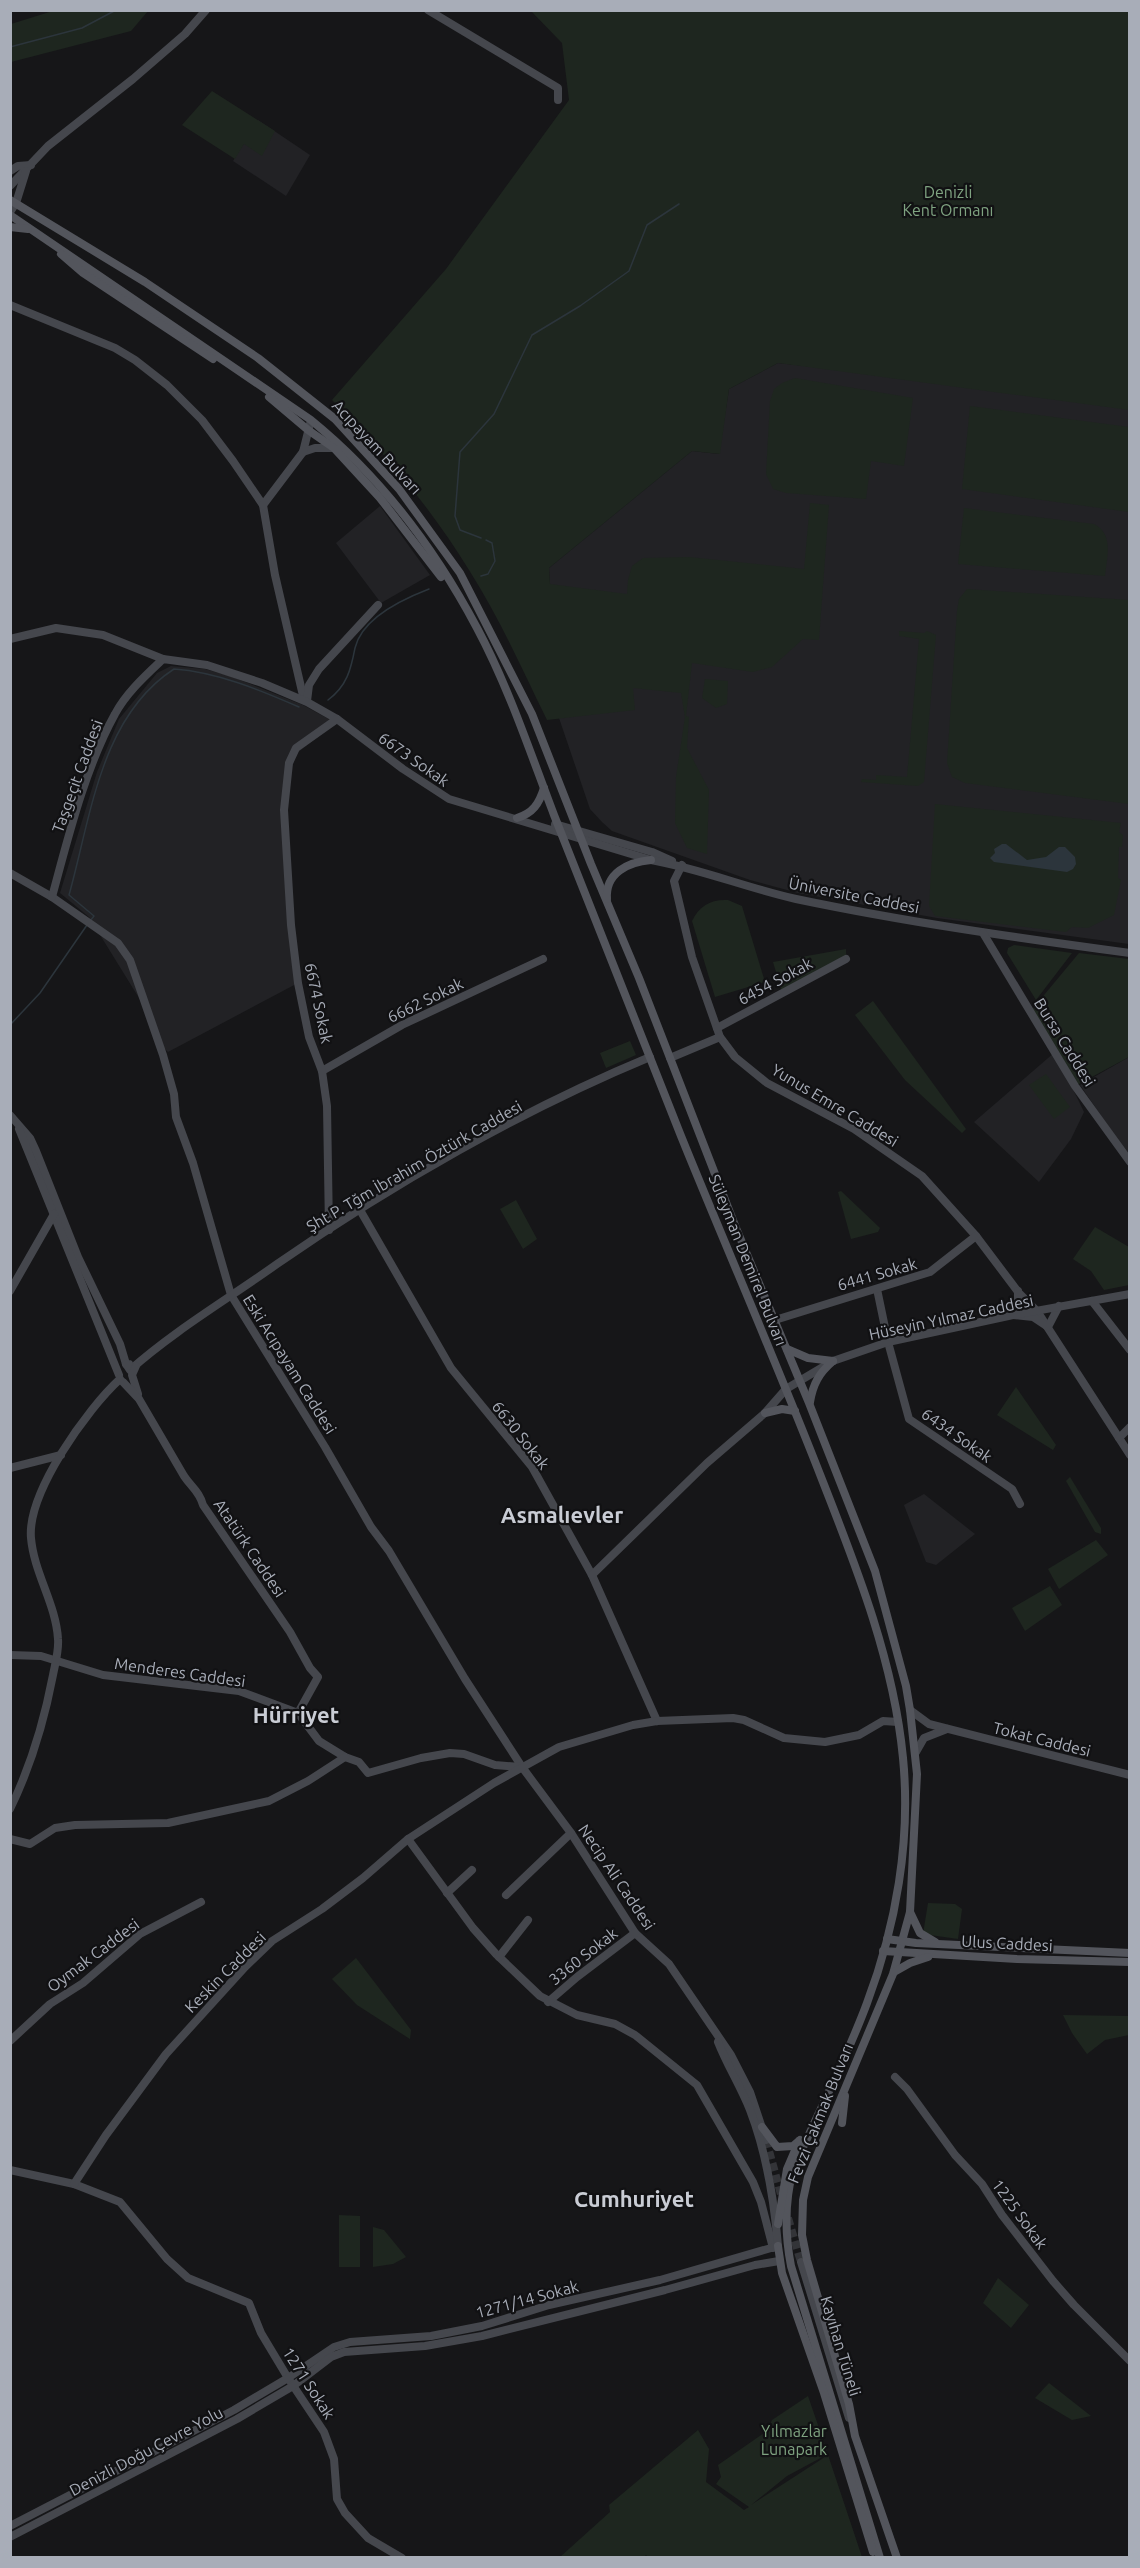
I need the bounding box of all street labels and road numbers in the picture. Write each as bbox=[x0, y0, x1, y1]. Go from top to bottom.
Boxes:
street label: Acıpayam Bulvarı bbox=[329, 396, 425, 498]
street label: Taşgeçit Caddesi bbox=[48, 717, 106, 835]
street label: 6673 Sokak bbox=[375, 728, 453, 790]
street label: Üniversite Caddesi bbox=[787, 874, 921, 916]
street label: 6454 Sokak bbox=[735, 954, 815, 1008]
street label: 6674 Sokak bbox=[302, 961, 336, 1045]
street label: 6662 Sokak bbox=[384, 974, 466, 1026]
street label: Bursa Caddesi bbox=[1031, 995, 1099, 1089]
street label: Yunus Emre Caddesi bbox=[768, 1060, 902, 1150]
street label: Şht P. Tğm İbrahim Öztürk Caddesi bbox=[303, 1097, 525, 1235]
street label: Süleyman Demirel Bulvarı bbox=[705, 1172, 791, 1348]
street label: 6441 Sokak bbox=[835, 1254, 919, 1294]
street label: Eski Acıpayam Caddesi bbox=[240, 1291, 340, 1437]
street label: Hüseyin Yılmaz Caddesi bbox=[867, 1291, 1035, 1343]
street label: 6630 Sokak bbox=[489, 1397, 553, 1473]
street label: 6434 Sokak bbox=[918, 1404, 996, 1466]
street label: Atatürk Caddesi bbox=[211, 1495, 289, 1601]
street label: Menderes Caddesi bbox=[113, 1654, 247, 1690]
street label: Tokat Caddesi bbox=[991, 1718, 1093, 1760]
street label: Necip Ali Caddesi bbox=[575, 1821, 659, 1933]
street label: Oymak Caddesi bbox=[44, 1915, 142, 1995]
street label: 3360 Sokak bbox=[545, 1924, 621, 1988]
street label: Keskin Caddesi bbox=[181, 1928, 269, 2016]
street label: Ulus Caddesi bbox=[961, 1932, 1053, 1954]
street label: Fevzi Çakmak Bulvarı bbox=[784, 2040, 856, 2186]
street label: 1225 Sokak bbox=[989, 2176, 1051, 2252]
street label: 1271/14 Sokak bbox=[474, 2277, 580, 2321]
street label: Kayıhan Tüneli bbox=[817, 2294, 865, 2398]
street label: 1271 Sokak bbox=[279, 2344, 339, 2422]
street label: Denizli Doğu Çevre Yolu bbox=[66, 2403, 226, 2499]

